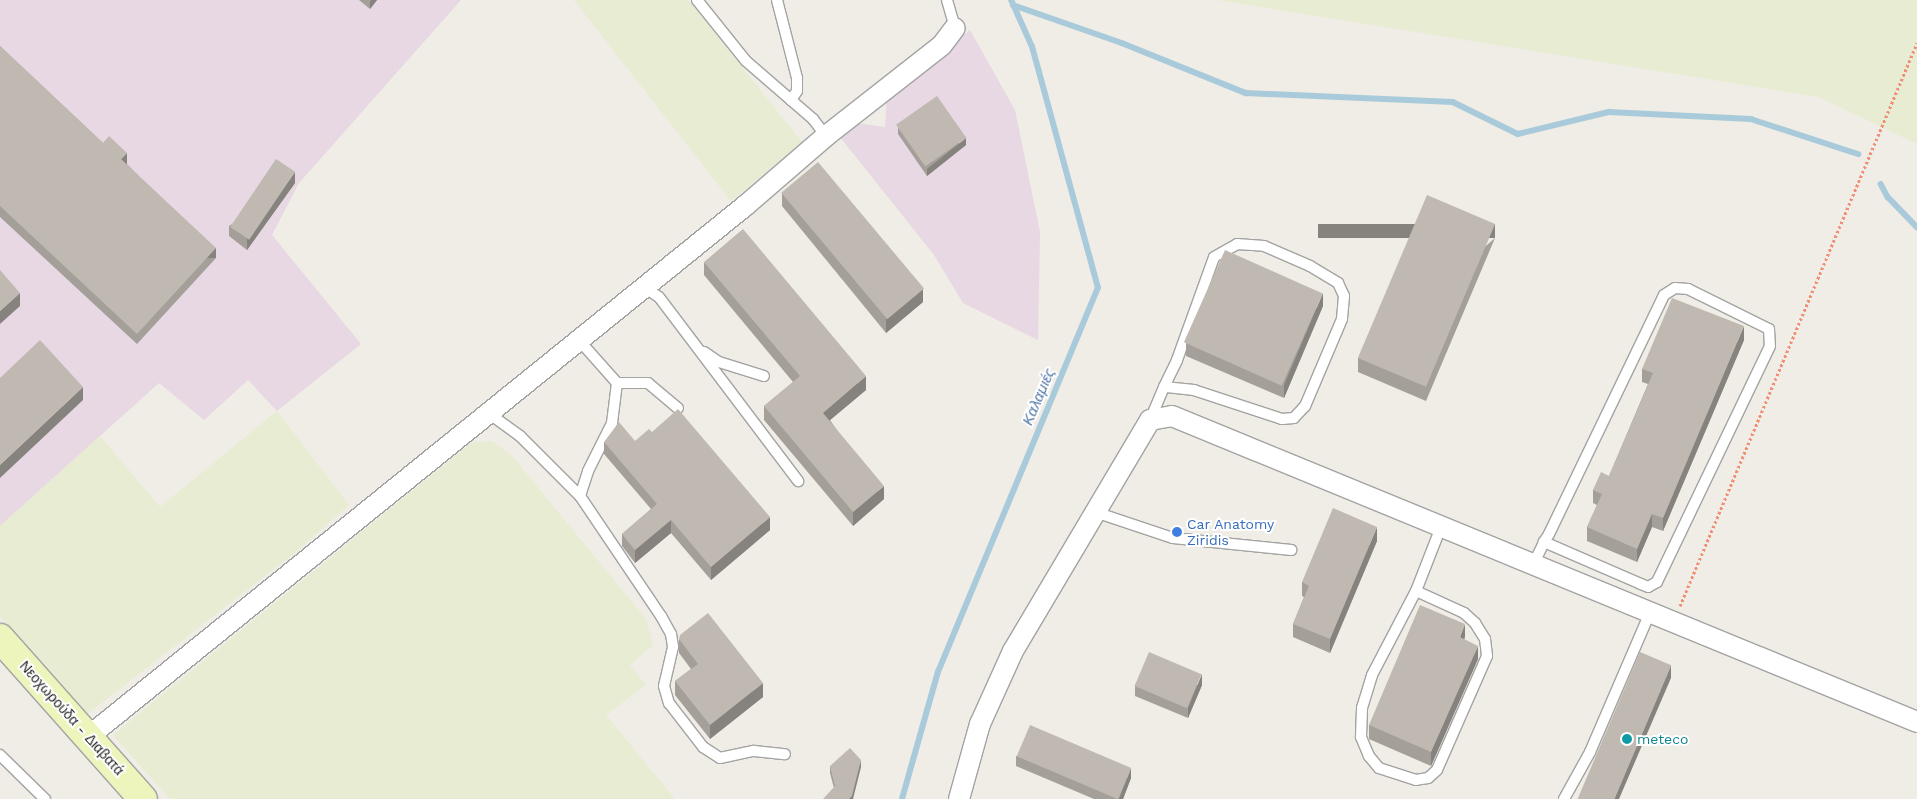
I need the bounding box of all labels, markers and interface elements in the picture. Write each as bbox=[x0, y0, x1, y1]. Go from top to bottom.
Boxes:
water label: Καλαμιές bbox=[1019, 366, 1059, 428]
place label: Car Anatomy Ziridis bbox=[1187, 516, 1275, 548]
marker: Car Anatomy Ziridis bbox=[1171, 526, 1183, 538]
street label: Νεοχωρούδα - Διαβατά bbox=[16, 657, 128, 779]
place label: meteco bbox=[1637, 731, 1688, 747]
marker: meteco bbox=[1621, 733, 1633, 745]

